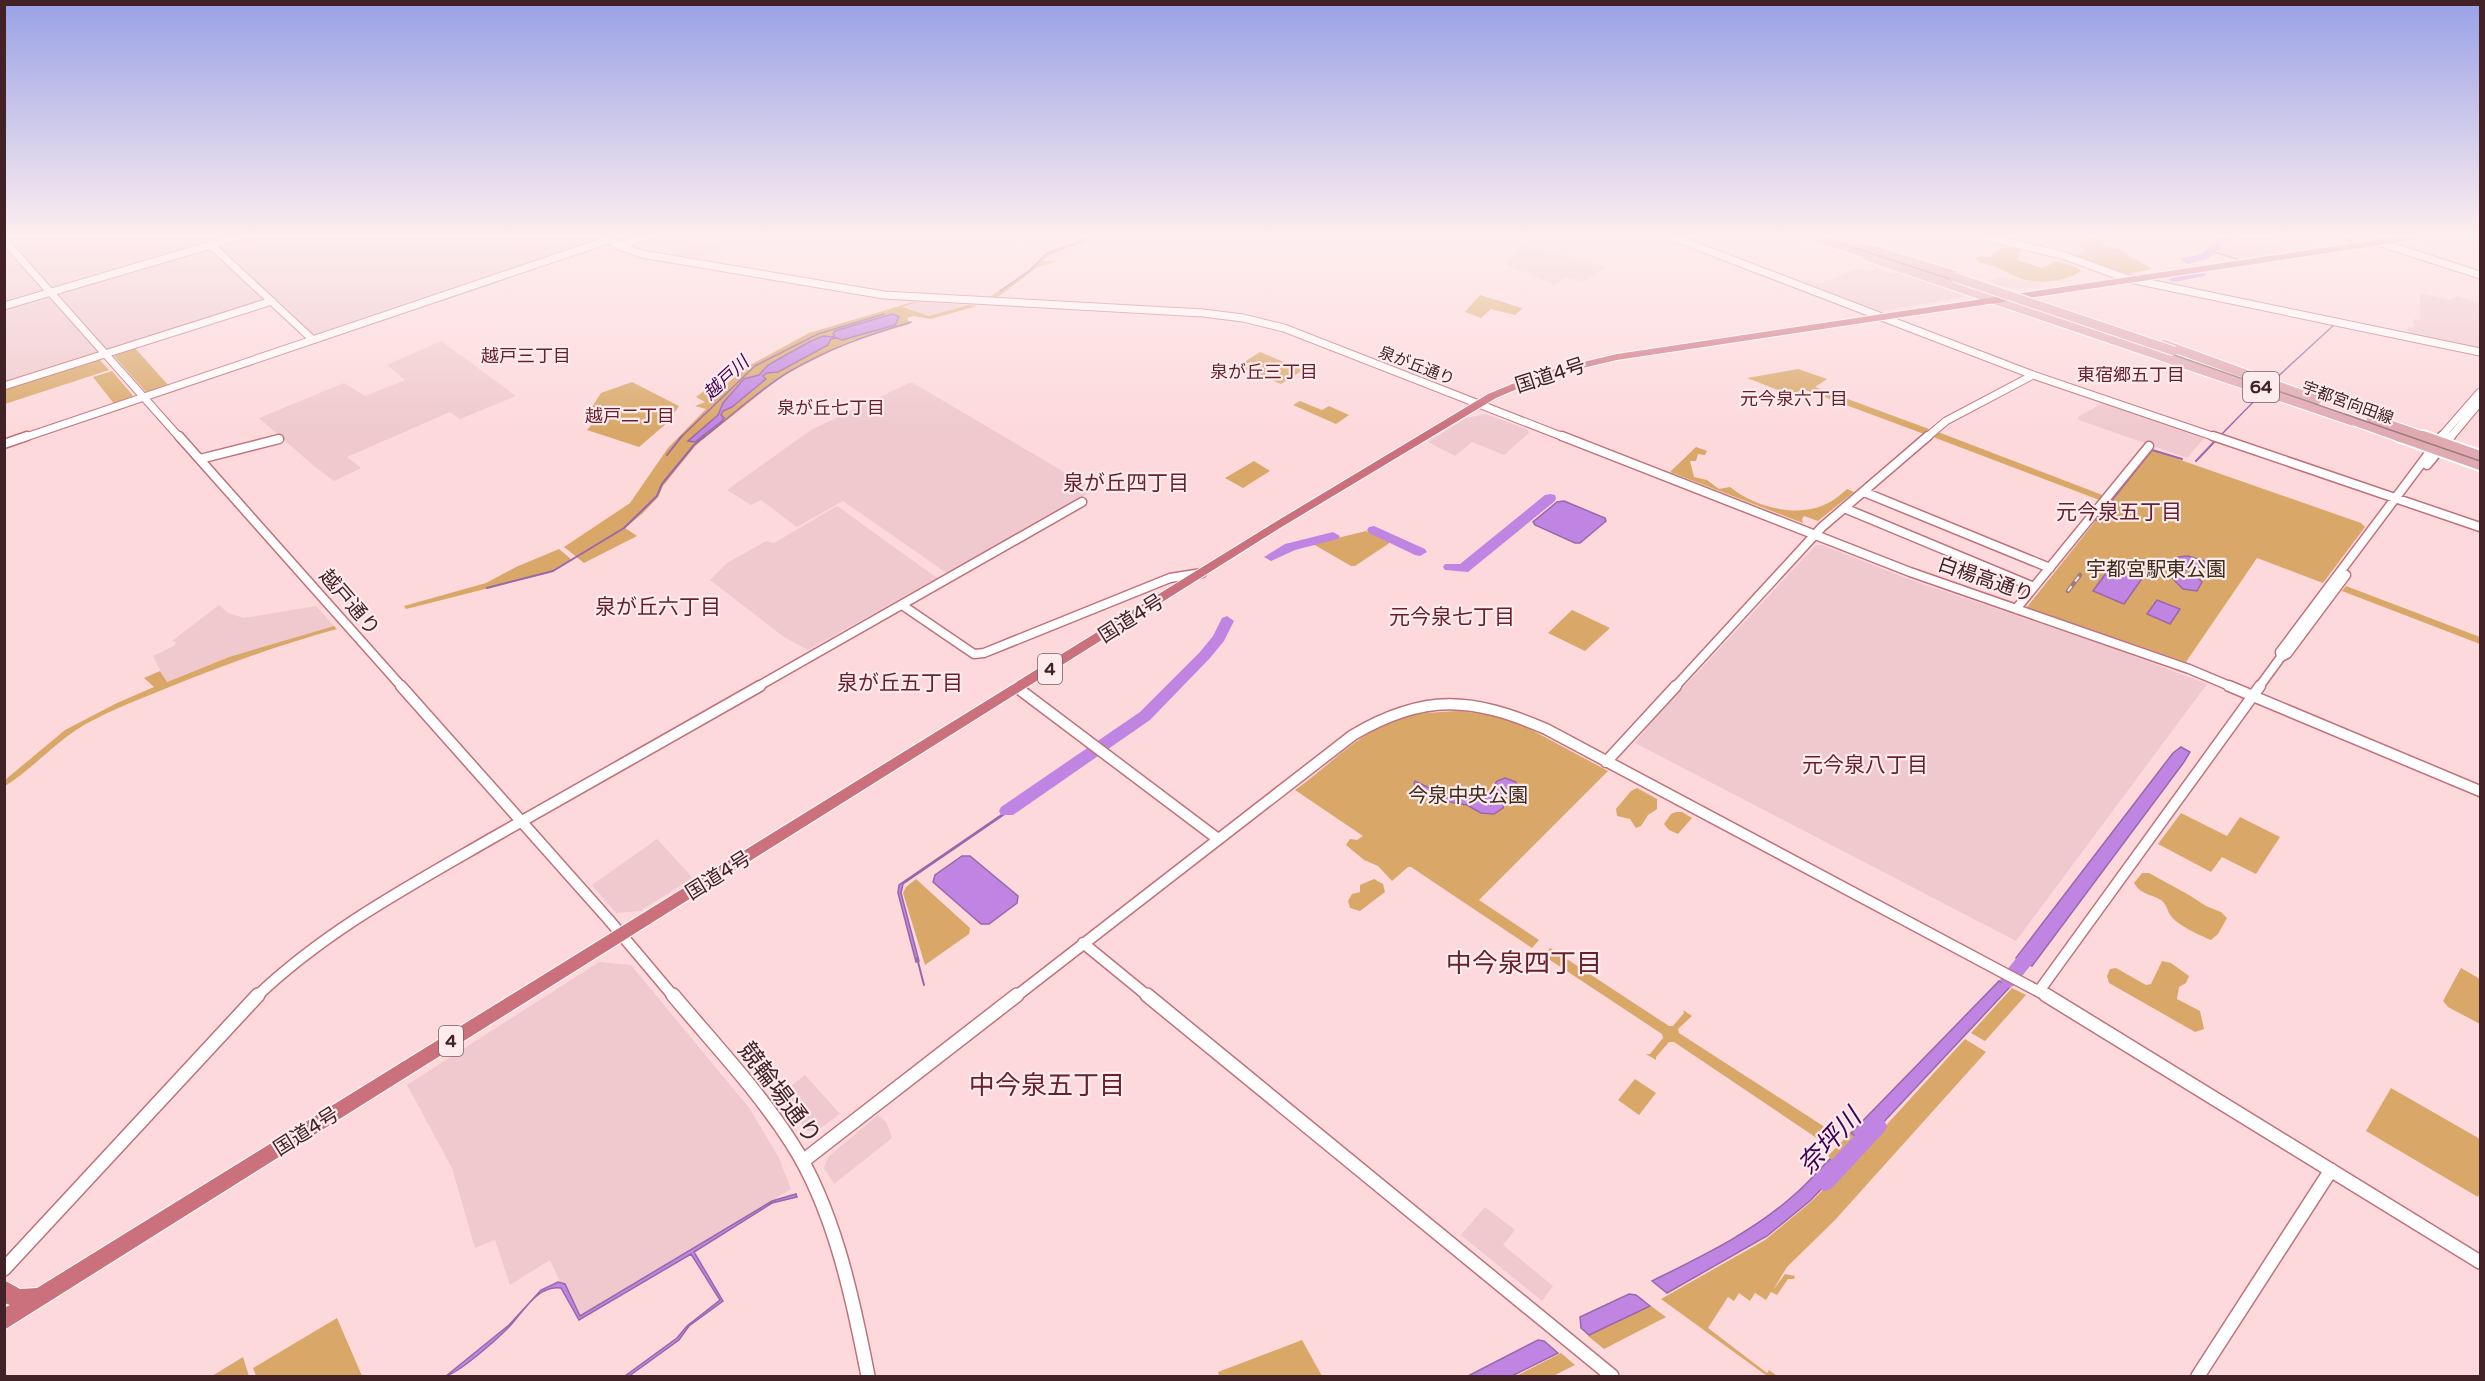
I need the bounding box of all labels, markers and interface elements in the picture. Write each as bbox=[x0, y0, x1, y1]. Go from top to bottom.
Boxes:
street label: 泉が丘通り bbox=[1376, 342, 1458, 390]
district label: 越戸三丁目 bbox=[481, 345, 571, 367]
water label: 越戸川 bbox=[699, 350, 755, 404]
street label: 国道4号 bbox=[1512, 353, 1589, 399]
district label: 泉が丘三丁目 bbox=[1210, 361, 1318, 383]
district label: 東宿郷五丁目 bbox=[2077, 364, 2185, 386]
road number: 64 bbox=[2243, 372, 2279, 402]
street label: 宇都宮向田線 bbox=[2299, 377, 2396, 429]
district label: 元今泉六丁目 bbox=[1740, 388, 1848, 410]
district label: 泉が丘七丁目 bbox=[777, 397, 885, 419]
district label: 越戸二丁目 bbox=[585, 405, 675, 427]
district label: 泉が丘四丁目 bbox=[1063, 471, 1189, 496]
district label: 元今泉五丁目 bbox=[2056, 500, 2182, 525]
street label: 白楊高通り bbox=[1934, 552, 2037, 608]
park label: 宇都宮駅東公園 bbox=[2086, 558, 2226, 582]
street label: 越戸通り bbox=[314, 565, 385, 641]
street label: 国道4号 bbox=[1094, 589, 1169, 648]
district label: 泉が丘六丁目 bbox=[595, 595, 721, 620]
district label: 元今泉七丁目 bbox=[1389, 605, 1515, 630]
road number: 4 bbox=[1038, 654, 1062, 684]
district label: 泉が丘五丁目 bbox=[837, 671, 963, 696]
district label: 元今泉八丁目 bbox=[1802, 753, 1928, 778]
park label: 今泉中央公園 bbox=[1408, 784, 1528, 808]
street label: 国道4号 bbox=[681, 846, 756, 905]
district label: 中今泉四丁目 bbox=[1446, 948, 1602, 979]
road number: 4 bbox=[439, 1026, 463, 1056]
street label: 競輪場通り bbox=[732, 1037, 827, 1150]
district label: 中今泉五丁目 bbox=[969, 1070, 1125, 1101]
water label: 奈坪川 bbox=[1791, 1100, 1869, 1180]
street label: 国道4号 bbox=[269, 1102, 344, 1161]

